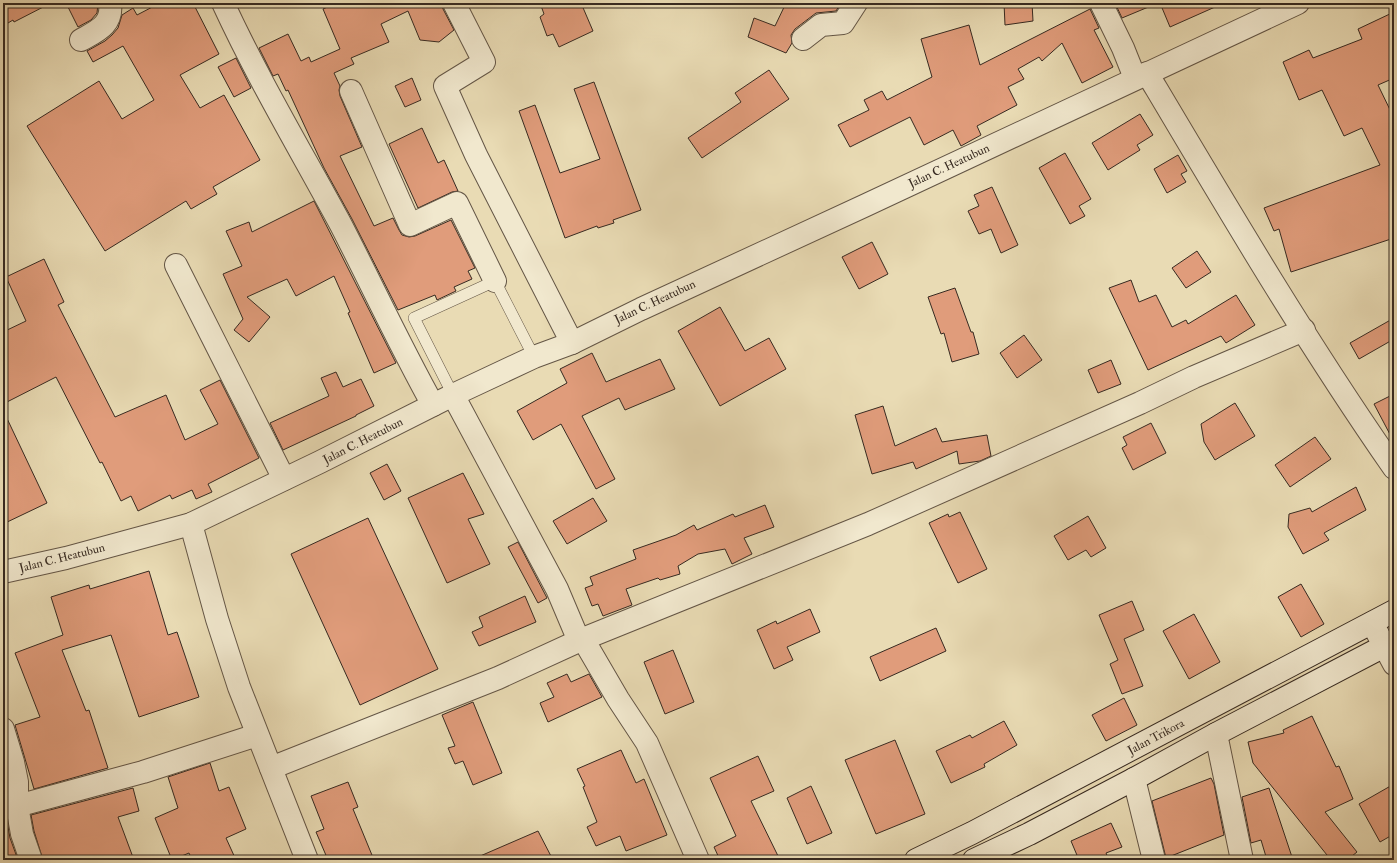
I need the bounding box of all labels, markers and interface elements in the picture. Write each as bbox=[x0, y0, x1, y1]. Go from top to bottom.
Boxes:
street label: Jalan C. Heatubun bbox=[905, 141, 992, 192]
street label: Jalan C. Heatubun bbox=[611, 277, 698, 328]
street label: Jalan C. Heatubun bbox=[320, 414, 406, 468]
street label: Jalan C. Heatubun bbox=[17, 540, 106, 576]
street label: Jalan Trikora bbox=[1124, 715, 1188, 759]

